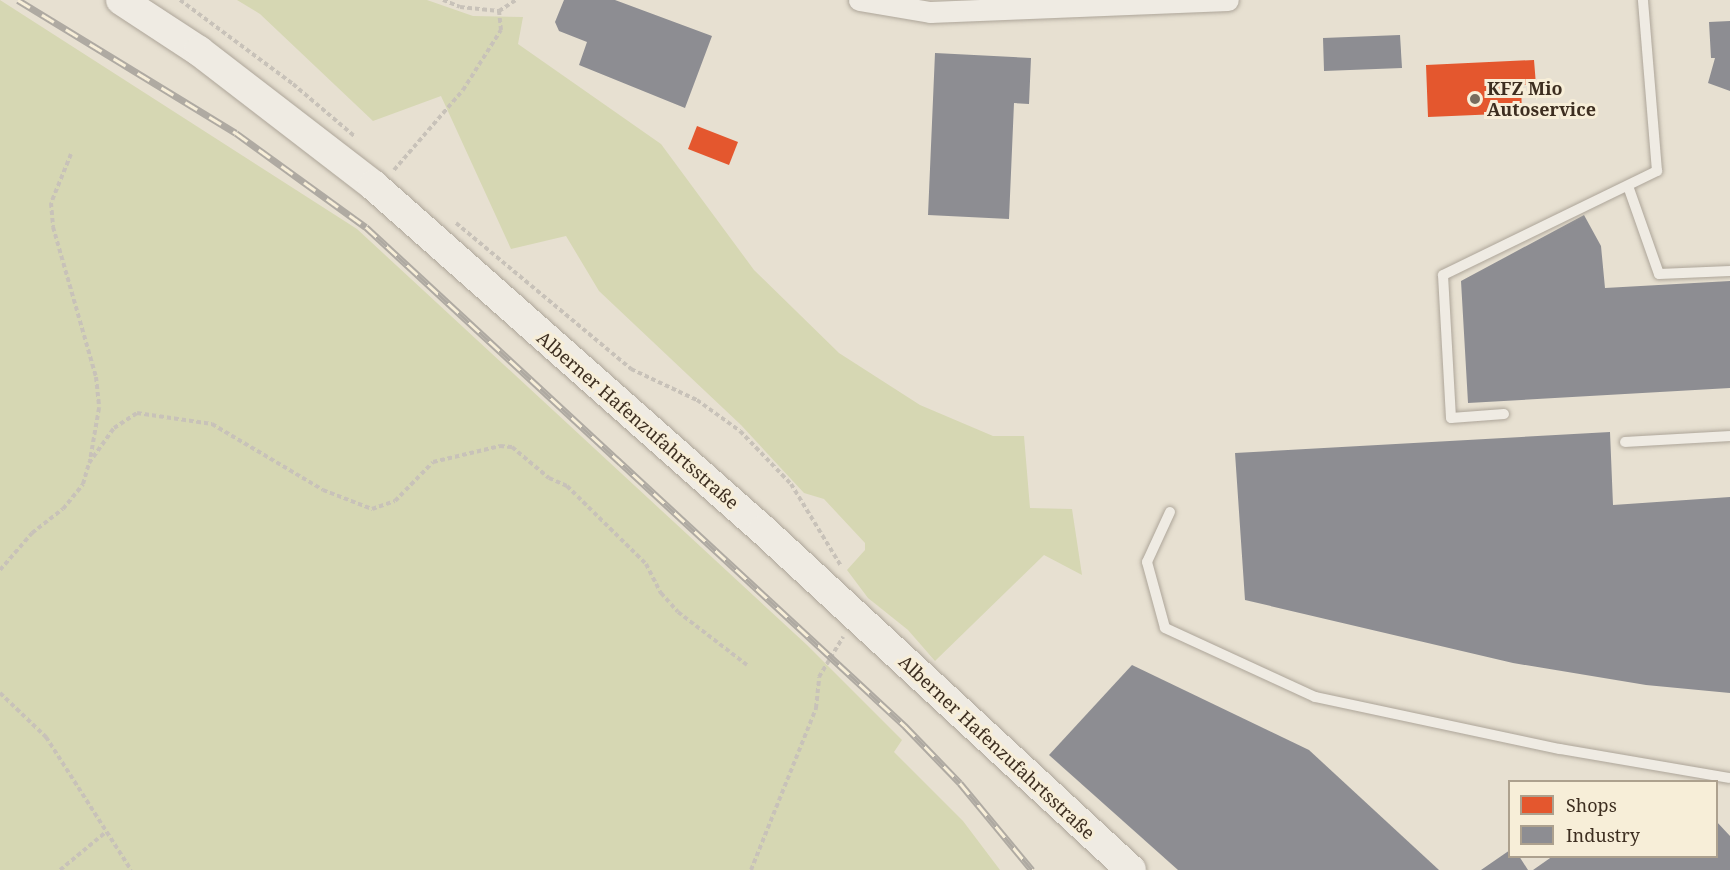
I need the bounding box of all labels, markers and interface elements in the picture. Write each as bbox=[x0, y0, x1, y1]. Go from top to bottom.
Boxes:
place label: KFZ Mio Autoservice bbox=[1487, 78, 1596, 121]
marker: KFZ Mio Autoservice bbox=[1468, 92, 1482, 106]
street label: Alberner Hafenzufahrtsstraße bbox=[533, 327, 743, 513]
street label: Alberner Hafenzufahrtsstraße bbox=[895, 650, 1099, 844]
legend bbox=[1508, 780, 1718, 858]
text: Shops bbox=[1566, 793, 1617, 817]
text: Industry bbox=[1566, 823, 1640, 847]

